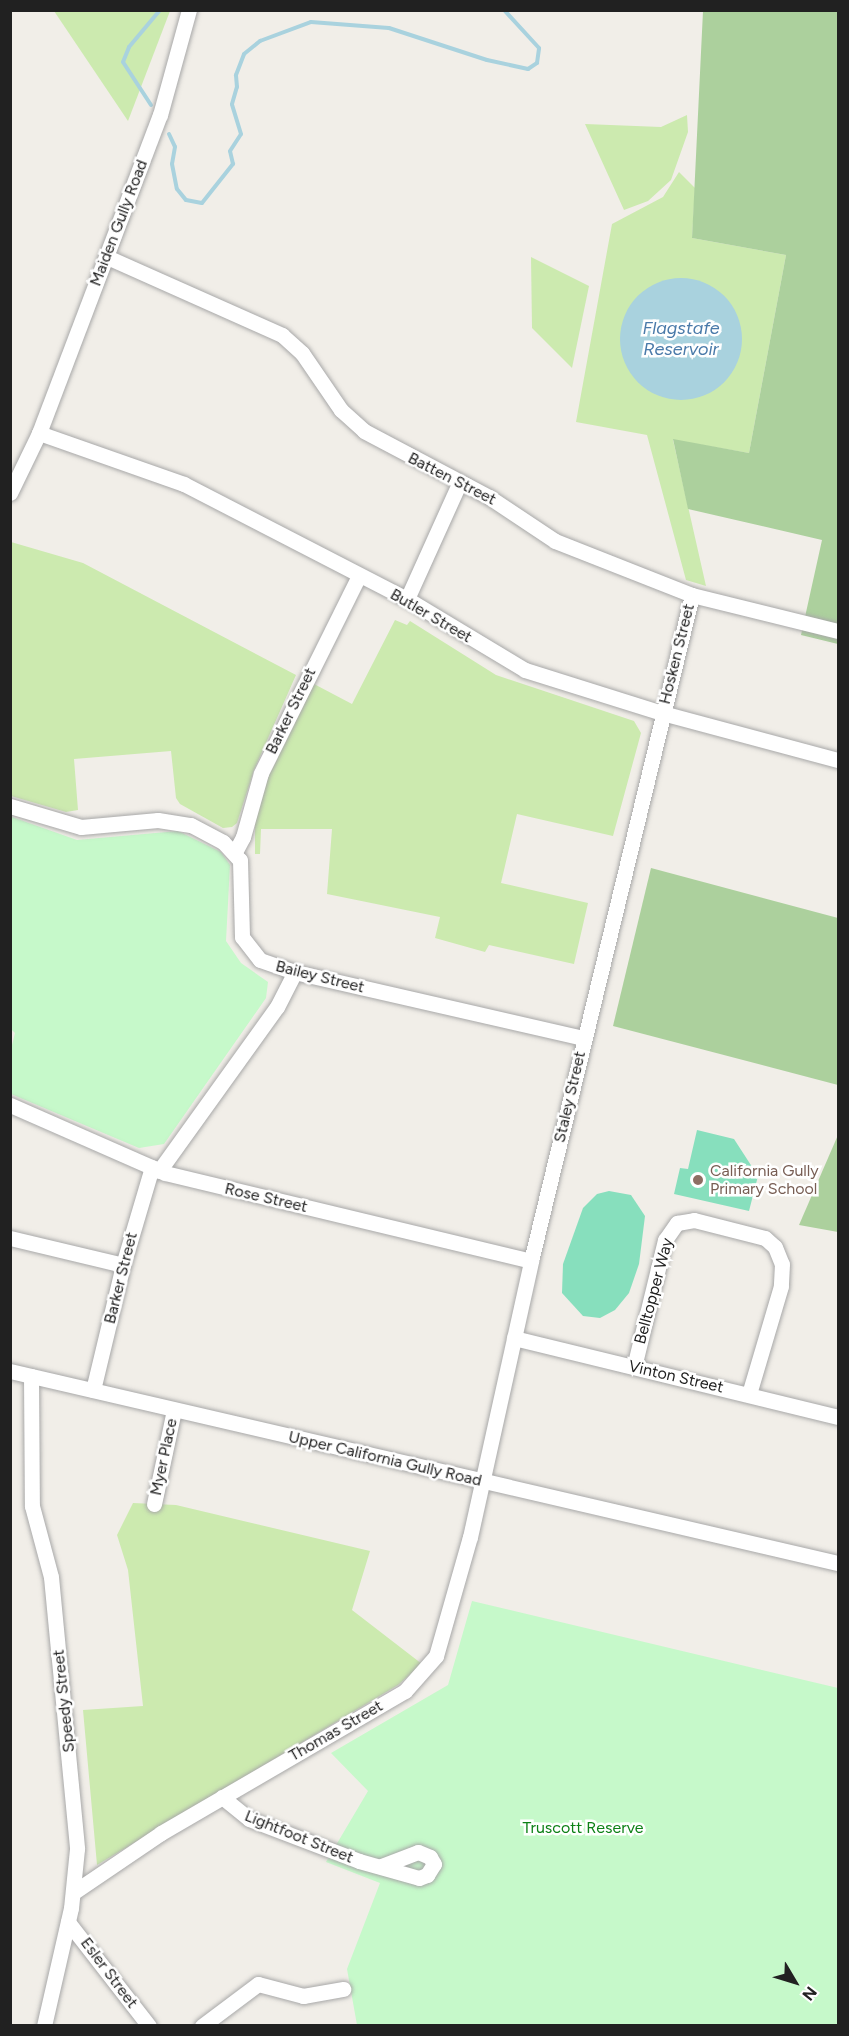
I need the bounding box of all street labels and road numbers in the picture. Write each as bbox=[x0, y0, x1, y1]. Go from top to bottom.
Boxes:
street label: Maiden Gully Road bbox=[86, 157, 152, 289]
street label: Batten Street bbox=[405, 449, 499, 509]
street label: Butler Street bbox=[387, 585, 475, 647]
street label: Hosken Street bbox=[655, 602, 699, 706]
street label: Barker Street bbox=[262, 665, 320, 757]
street label: Bailey Street bbox=[274, 957, 366, 997]
street label: Staley Street bbox=[550, 1049, 590, 1145]
street label: Rose Street bbox=[223, 1179, 309, 1217]
street label: Barker Street bbox=[100, 1230, 142, 1326]
street label: Belltopper Way bbox=[631, 1236, 677, 1346]
street label: Vinton Street bbox=[627, 1357, 725, 1397]
street label: Myer Place bbox=[146, 1417, 182, 1497]
street label: Upper California Gully Road bbox=[286, 1427, 484, 1491]
street label: Speedy Street bbox=[49, 1649, 79, 1753]
street label: Thomas Street bbox=[286, 1696, 386, 1766]
street label: Lightfoot Street bbox=[242, 1806, 356, 1868]
street label: Esler Street bbox=[76, 1934, 142, 2012]

